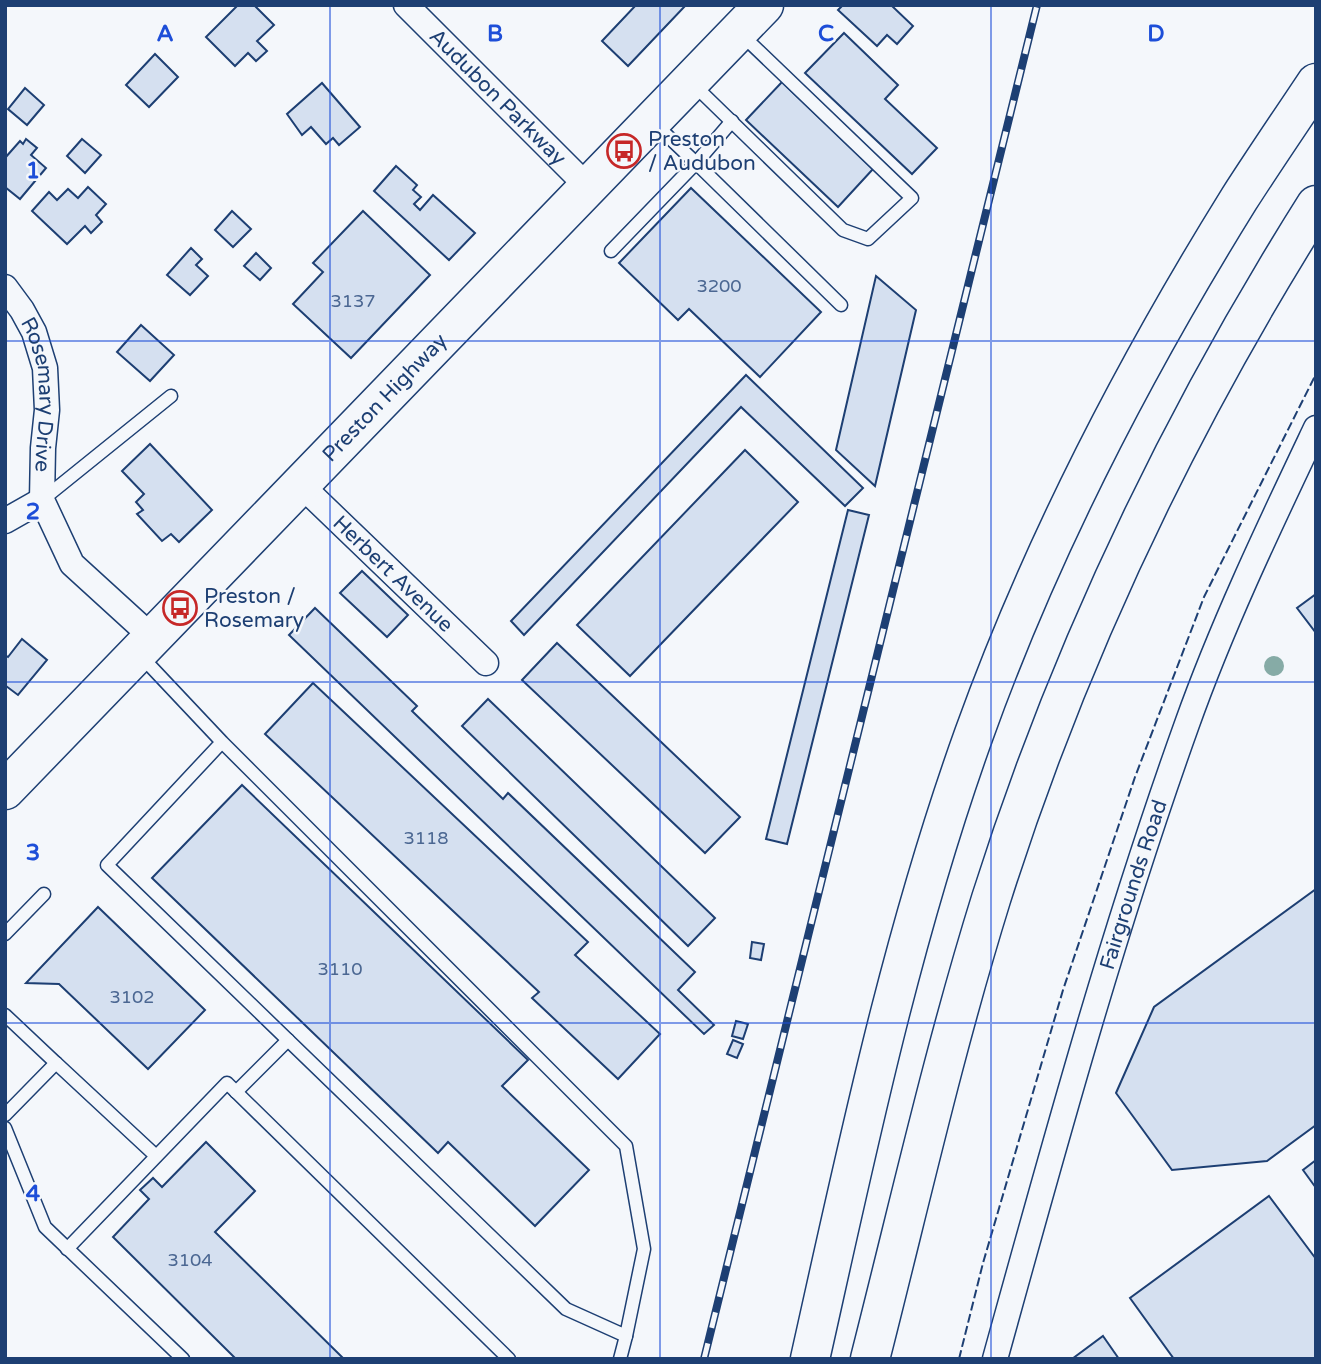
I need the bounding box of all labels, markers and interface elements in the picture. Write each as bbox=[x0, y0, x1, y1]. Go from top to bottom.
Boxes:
text: A bbox=[156, 20, 174, 48]
text: B bbox=[487, 20, 503, 48]
text: C bbox=[818, 20, 834, 48]
text: D bbox=[1147, 20, 1165, 48]
street label: Audubon Parkway bbox=[424, 23, 571, 170]
place label: Preston / Audubon bbox=[648, 127, 756, 176]
bus stop icon: Preston / Audubon bbox=[605, 132, 643, 170]
text: 1 bbox=[26, 157, 40, 185]
house number: 3200 bbox=[696, 275, 742, 297]
house number: 3137 bbox=[330, 290, 376, 312]
street label: Rosemary Drive bbox=[16, 313, 60, 472]
street label: Preston Highway bbox=[317, 328, 452, 467]
text: 2 bbox=[26, 498, 40, 526]
street label: Herbert Avenue bbox=[328, 510, 459, 637]
place label: Preston / Rosemary bbox=[204, 584, 304, 633]
bus stop icon: Preston / Rosemary bbox=[161, 589, 199, 627]
street label: Fairgrounds Road bbox=[1094, 797, 1172, 973]
house number: 3118 bbox=[403, 827, 449, 849]
text: 3 bbox=[26, 839, 40, 867]
house number: 3110 bbox=[317, 958, 363, 980]
house number: 3102 bbox=[109, 986, 155, 1008]
text: 4 bbox=[26, 1180, 41, 1208]
house number: 3104 bbox=[167, 1249, 213, 1271]

